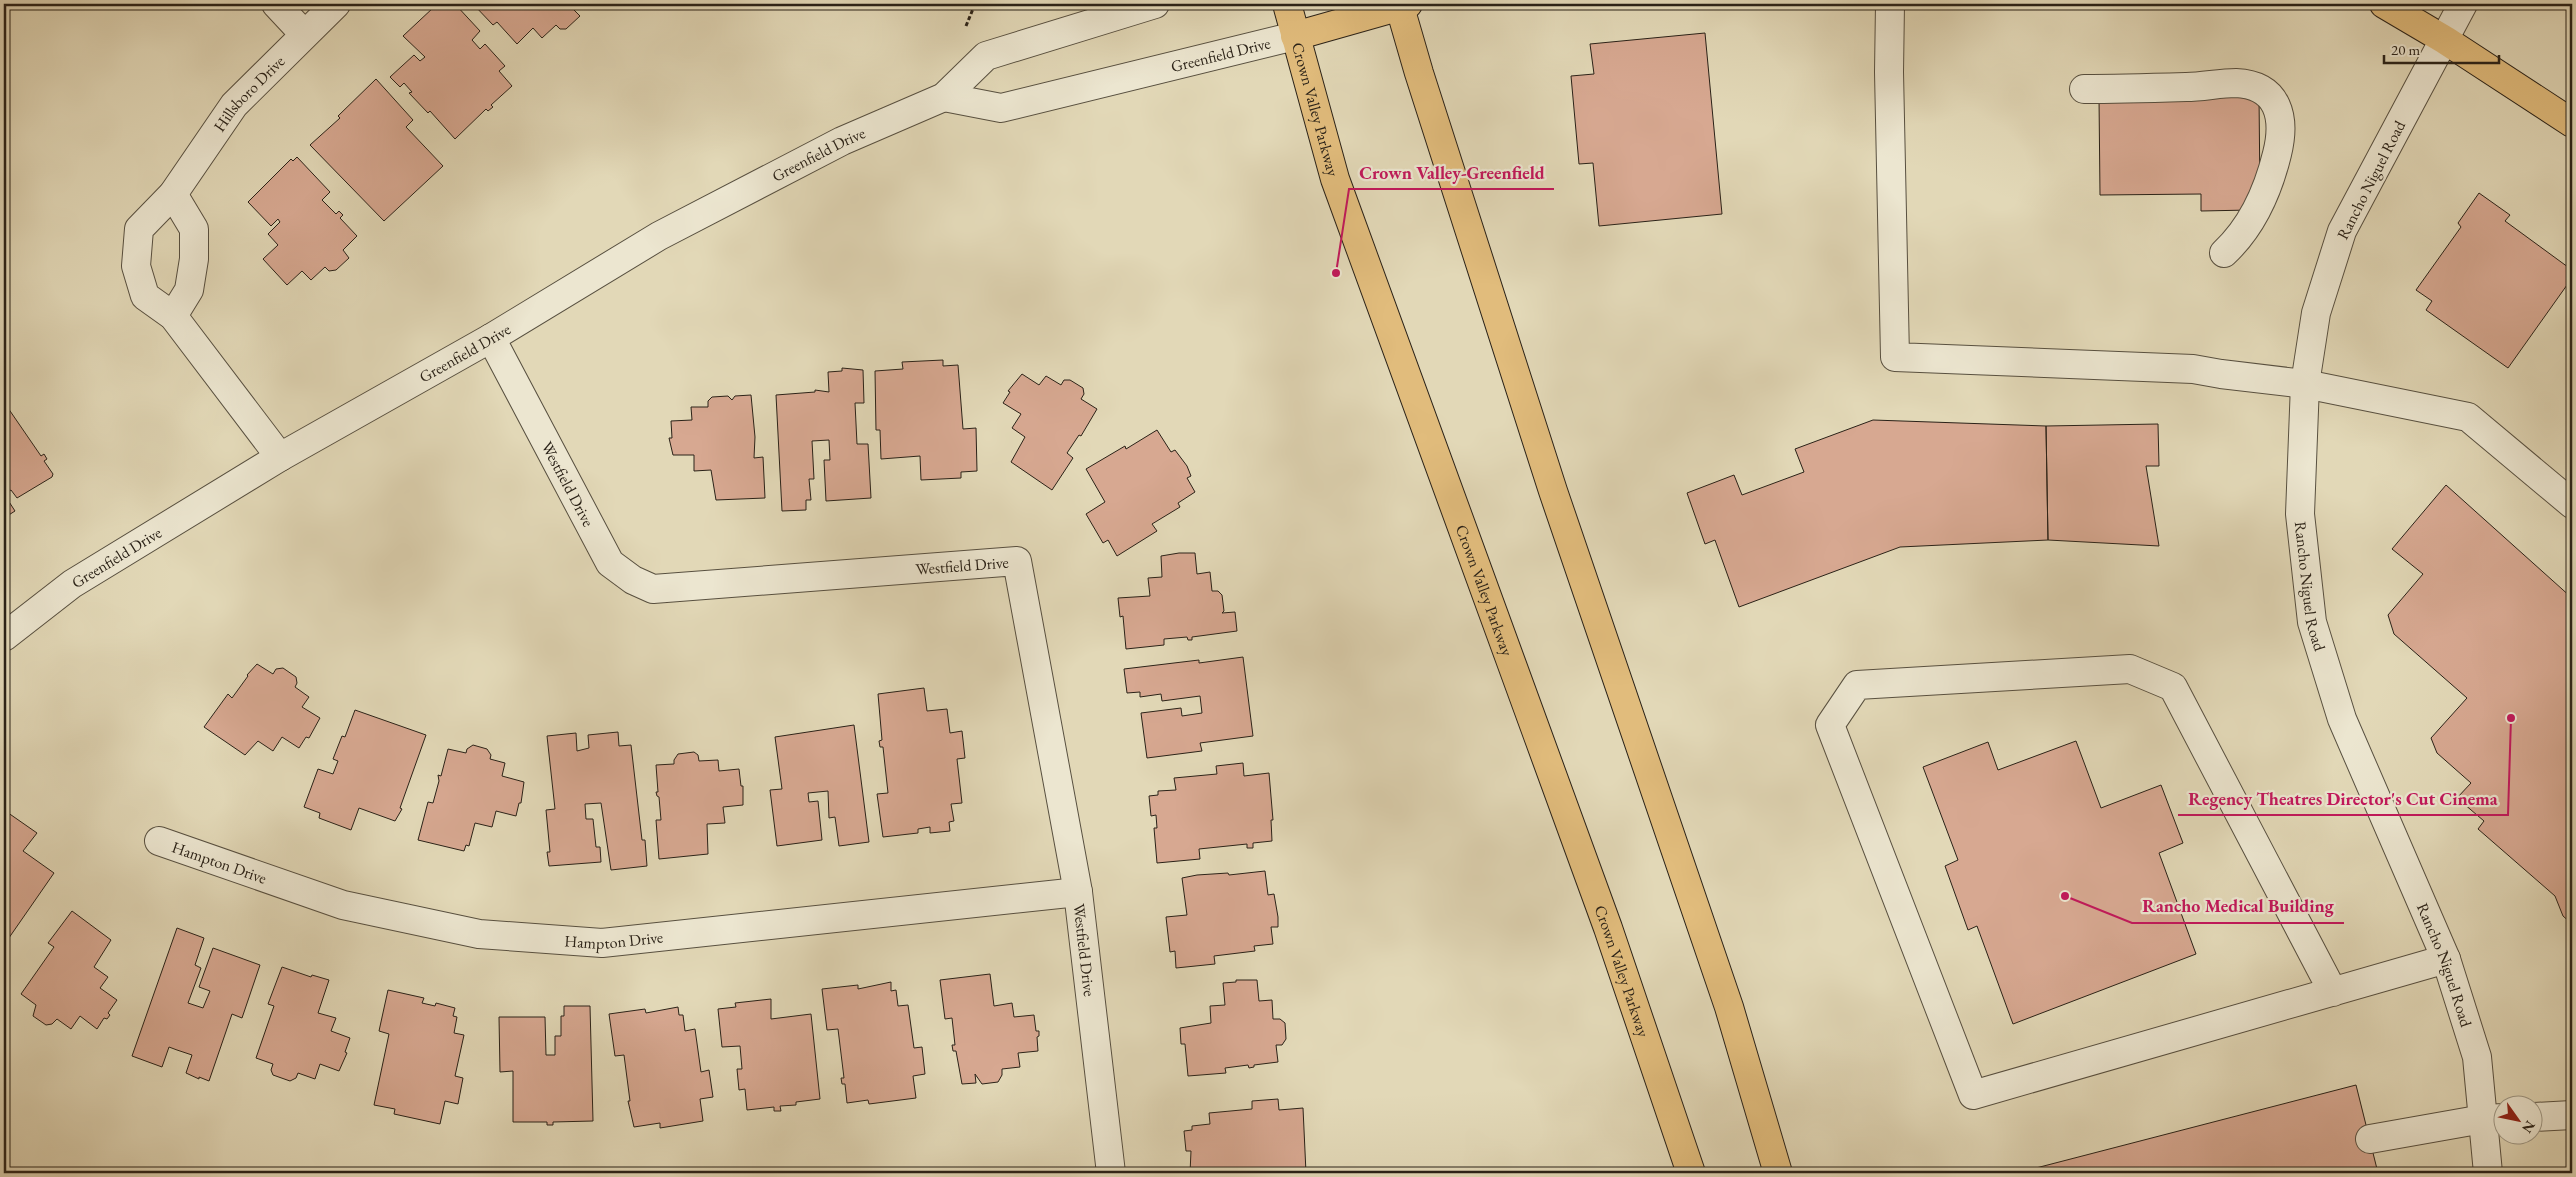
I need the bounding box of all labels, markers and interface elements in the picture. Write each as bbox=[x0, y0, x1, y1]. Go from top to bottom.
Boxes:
street label: Greenfield Drive bbox=[1169, 32, 1272, 77]
scale bar bbox=[2384, 32, 2498, 64]
street label: Crown Valley Parkway bbox=[1287, 40, 1344, 179]
text: 20 m bbox=[2391, 40, 2420, 59]
street label: Hillsboro Drive bbox=[208, 51, 289, 136]
street label: Rancho Niguel Road bbox=[2332, 116, 2410, 243]
street label: Greenfield Drive bbox=[768, 122, 868, 186]
callout: Crown Valley-Greenfield bbox=[1349, 156, 1554, 189]
text: Crown Valley-Greenfield bbox=[1359, 161, 1545, 184]
street label: Greenfield Drive bbox=[415, 318, 514, 387]
street label: Westfield Drive bbox=[537, 438, 599, 530]
street label: Rancho Niguel Road bbox=[2290, 520, 2331, 654]
street label: Greenfield Drive bbox=[67, 522, 165, 592]
street label: Crown Valley Parkway bbox=[1451, 522, 1519, 659]
street label: Westfield Drive bbox=[915, 551, 1009, 579]
callout: Regency Theatres Director's Cut Cinema bbox=[2178, 782, 2508, 815]
text: Regency Theatres Director's Cut Cinema bbox=[2188, 787, 2498, 810]
street label: Hampton Drive bbox=[169, 836, 270, 888]
callout: Rancho Medical Building bbox=[2132, 890, 2344, 923]
text: Rancho Medical Building bbox=[2142, 894, 2335, 917]
street label: Rancho Niguel Road bbox=[2412, 899, 2478, 1030]
street label: Westfield Drive bbox=[1069, 902, 1101, 998]
street label: Crown Valley Parkway bbox=[1590, 902, 1655, 1041]
street label: Hampton Drive bbox=[564, 926, 664, 954]
north arrow bbox=[2494, 1094, 2544, 1144]
text: N bbox=[2518, 1117, 2540, 1137]

